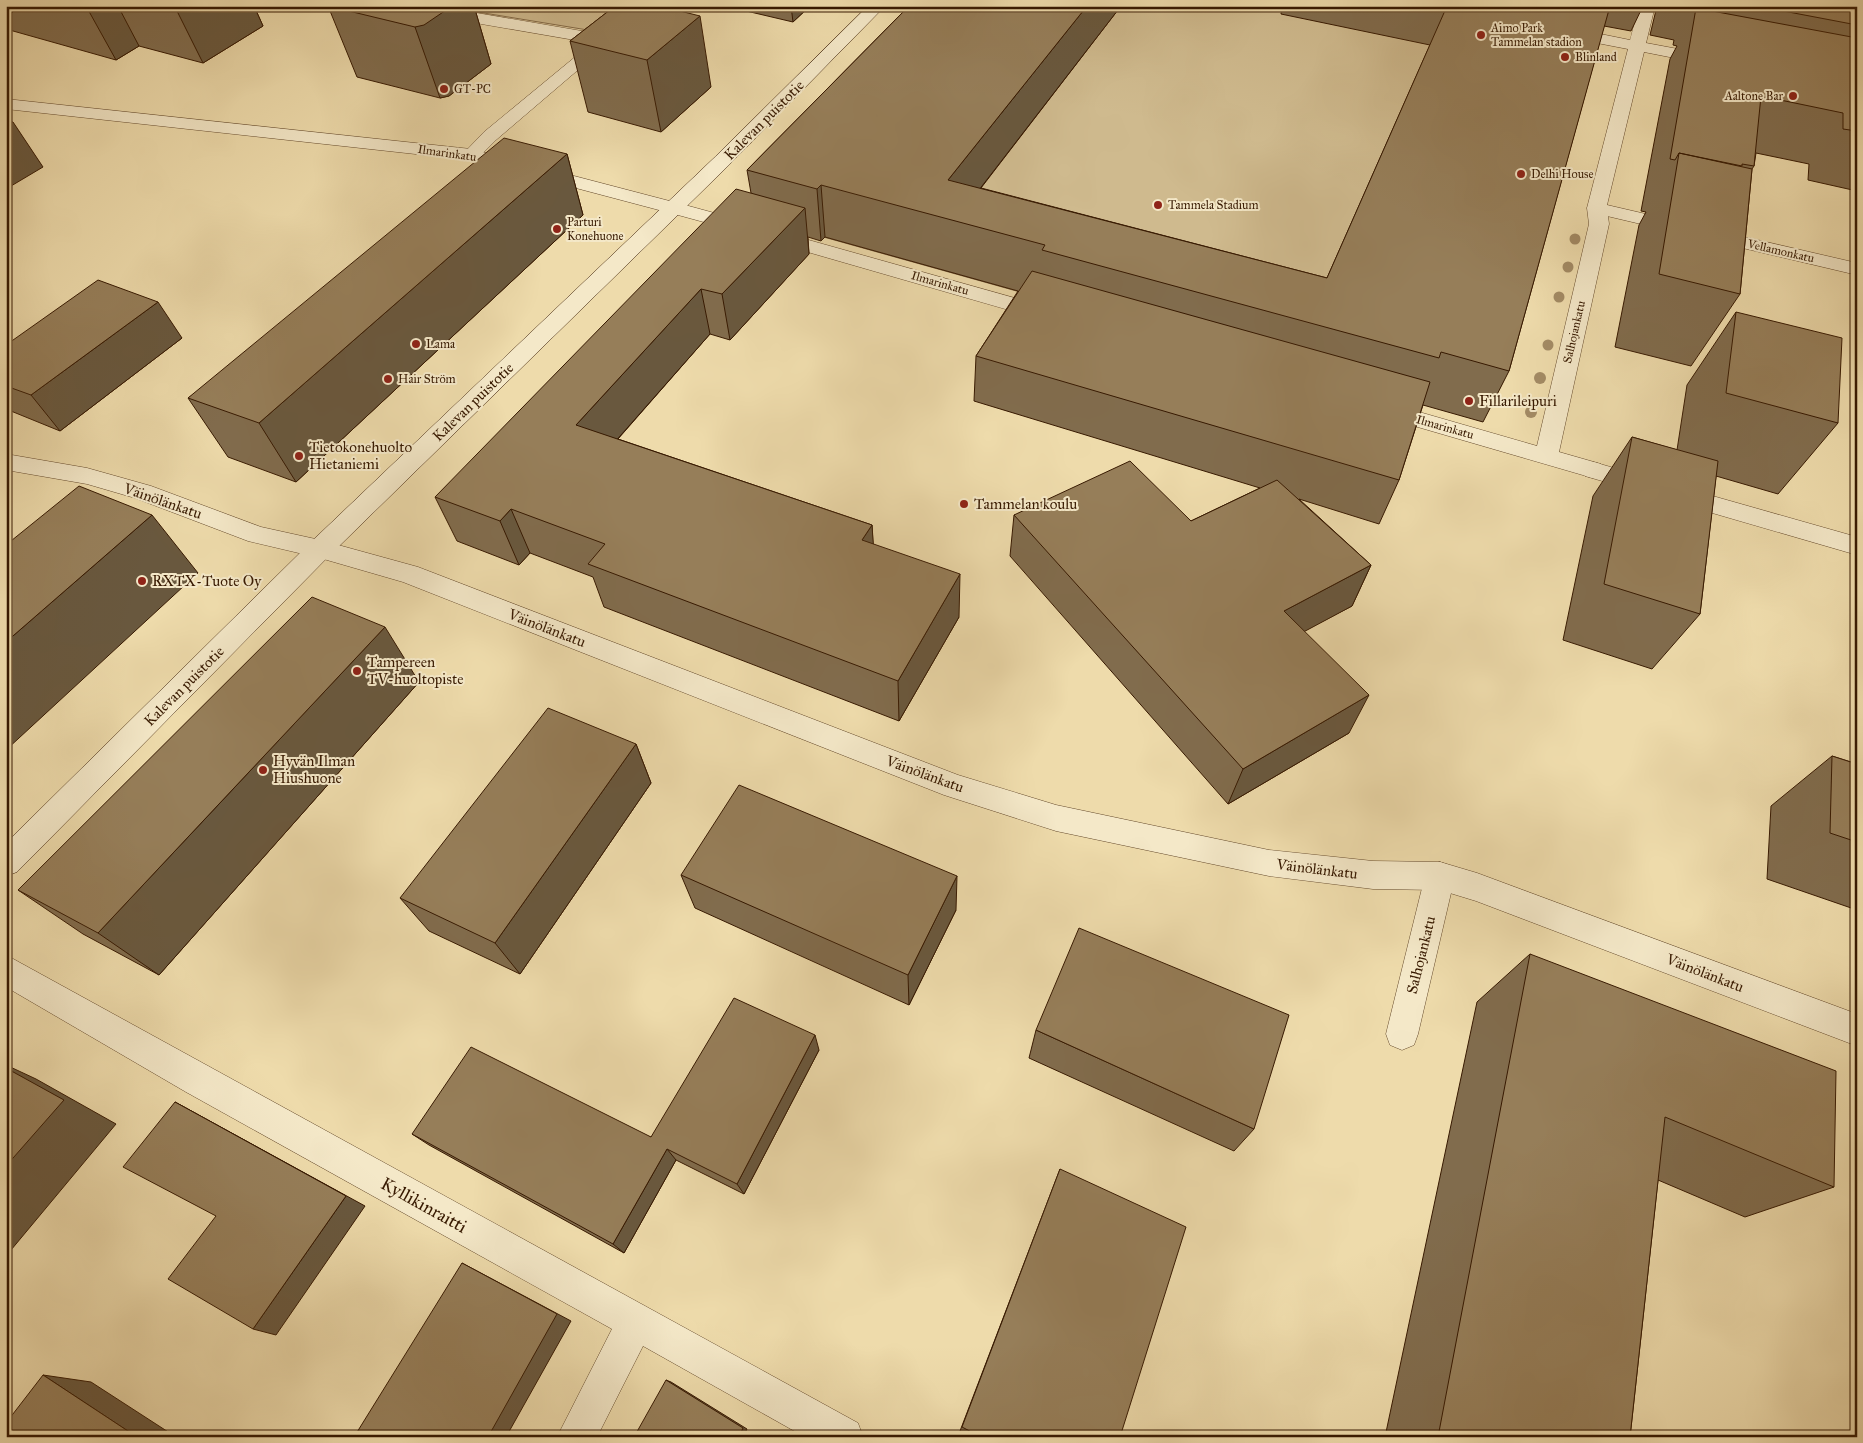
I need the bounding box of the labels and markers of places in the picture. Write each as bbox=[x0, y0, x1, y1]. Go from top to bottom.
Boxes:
place label: Aimo Park Tammelan stadion bbox=[1490, 21, 1582, 49]
marker: Aimo Park Tammelan stadion bbox=[1475, 29, 1487, 41]
place label: Blinland bbox=[1575, 50, 1617, 64]
marker: Blinland bbox=[1559, 51, 1571, 63]
place label: GT-PC bbox=[454, 82, 491, 96]
marker: GT-PC bbox=[438, 83, 450, 95]
place label: Aaltone Bar bbox=[1724, 89, 1784, 103]
marker: Aaltone Bar bbox=[1787, 90, 1799, 102]
place label: Delhi House bbox=[1531, 167, 1593, 181]
marker: Delhi House bbox=[1515, 168, 1527, 180]
place label: Tammela Stadium bbox=[1168, 198, 1259, 212]
marker: Tammela Stadium bbox=[1152, 199, 1164, 211]
place label: Parturi Konehuone bbox=[567, 215, 624, 243]
marker: Parturi Konehuone bbox=[551, 223, 563, 235]
place label: Lama bbox=[426, 337, 456, 351]
marker: Lama bbox=[410, 338, 422, 350]
place label: Hair Ström bbox=[398, 372, 456, 386]
marker: Hair Ström bbox=[382, 373, 394, 385]
place label: Fillarileipuri bbox=[1479, 392, 1557, 410]
marker: Fillarileipuri bbox=[1463, 395, 1475, 407]
place label: Tietokonehuolto Hietaniemi bbox=[309, 438, 412, 473]
marker: Tietokonehuolto Hietaniemi bbox=[293, 450, 305, 462]
place label: Tammelan koulu bbox=[974, 495, 1077, 513]
marker: Tammelan koulu bbox=[958, 498, 970, 510]
place label: RXTX-Tuote Oy bbox=[152, 572, 262, 590]
marker: RXTX-Tuote Oy bbox=[136, 575, 148, 587]
place label: Tampereen TV-huoltopiste bbox=[367, 653, 464, 688]
marker: Tampereen TV-huoltopiste bbox=[351, 665, 363, 677]
place label: Hyvän Ilman Hiushuone bbox=[273, 752, 355, 787]
marker: Hyvän Ilman Hiushuone bbox=[257, 764, 269, 776]

